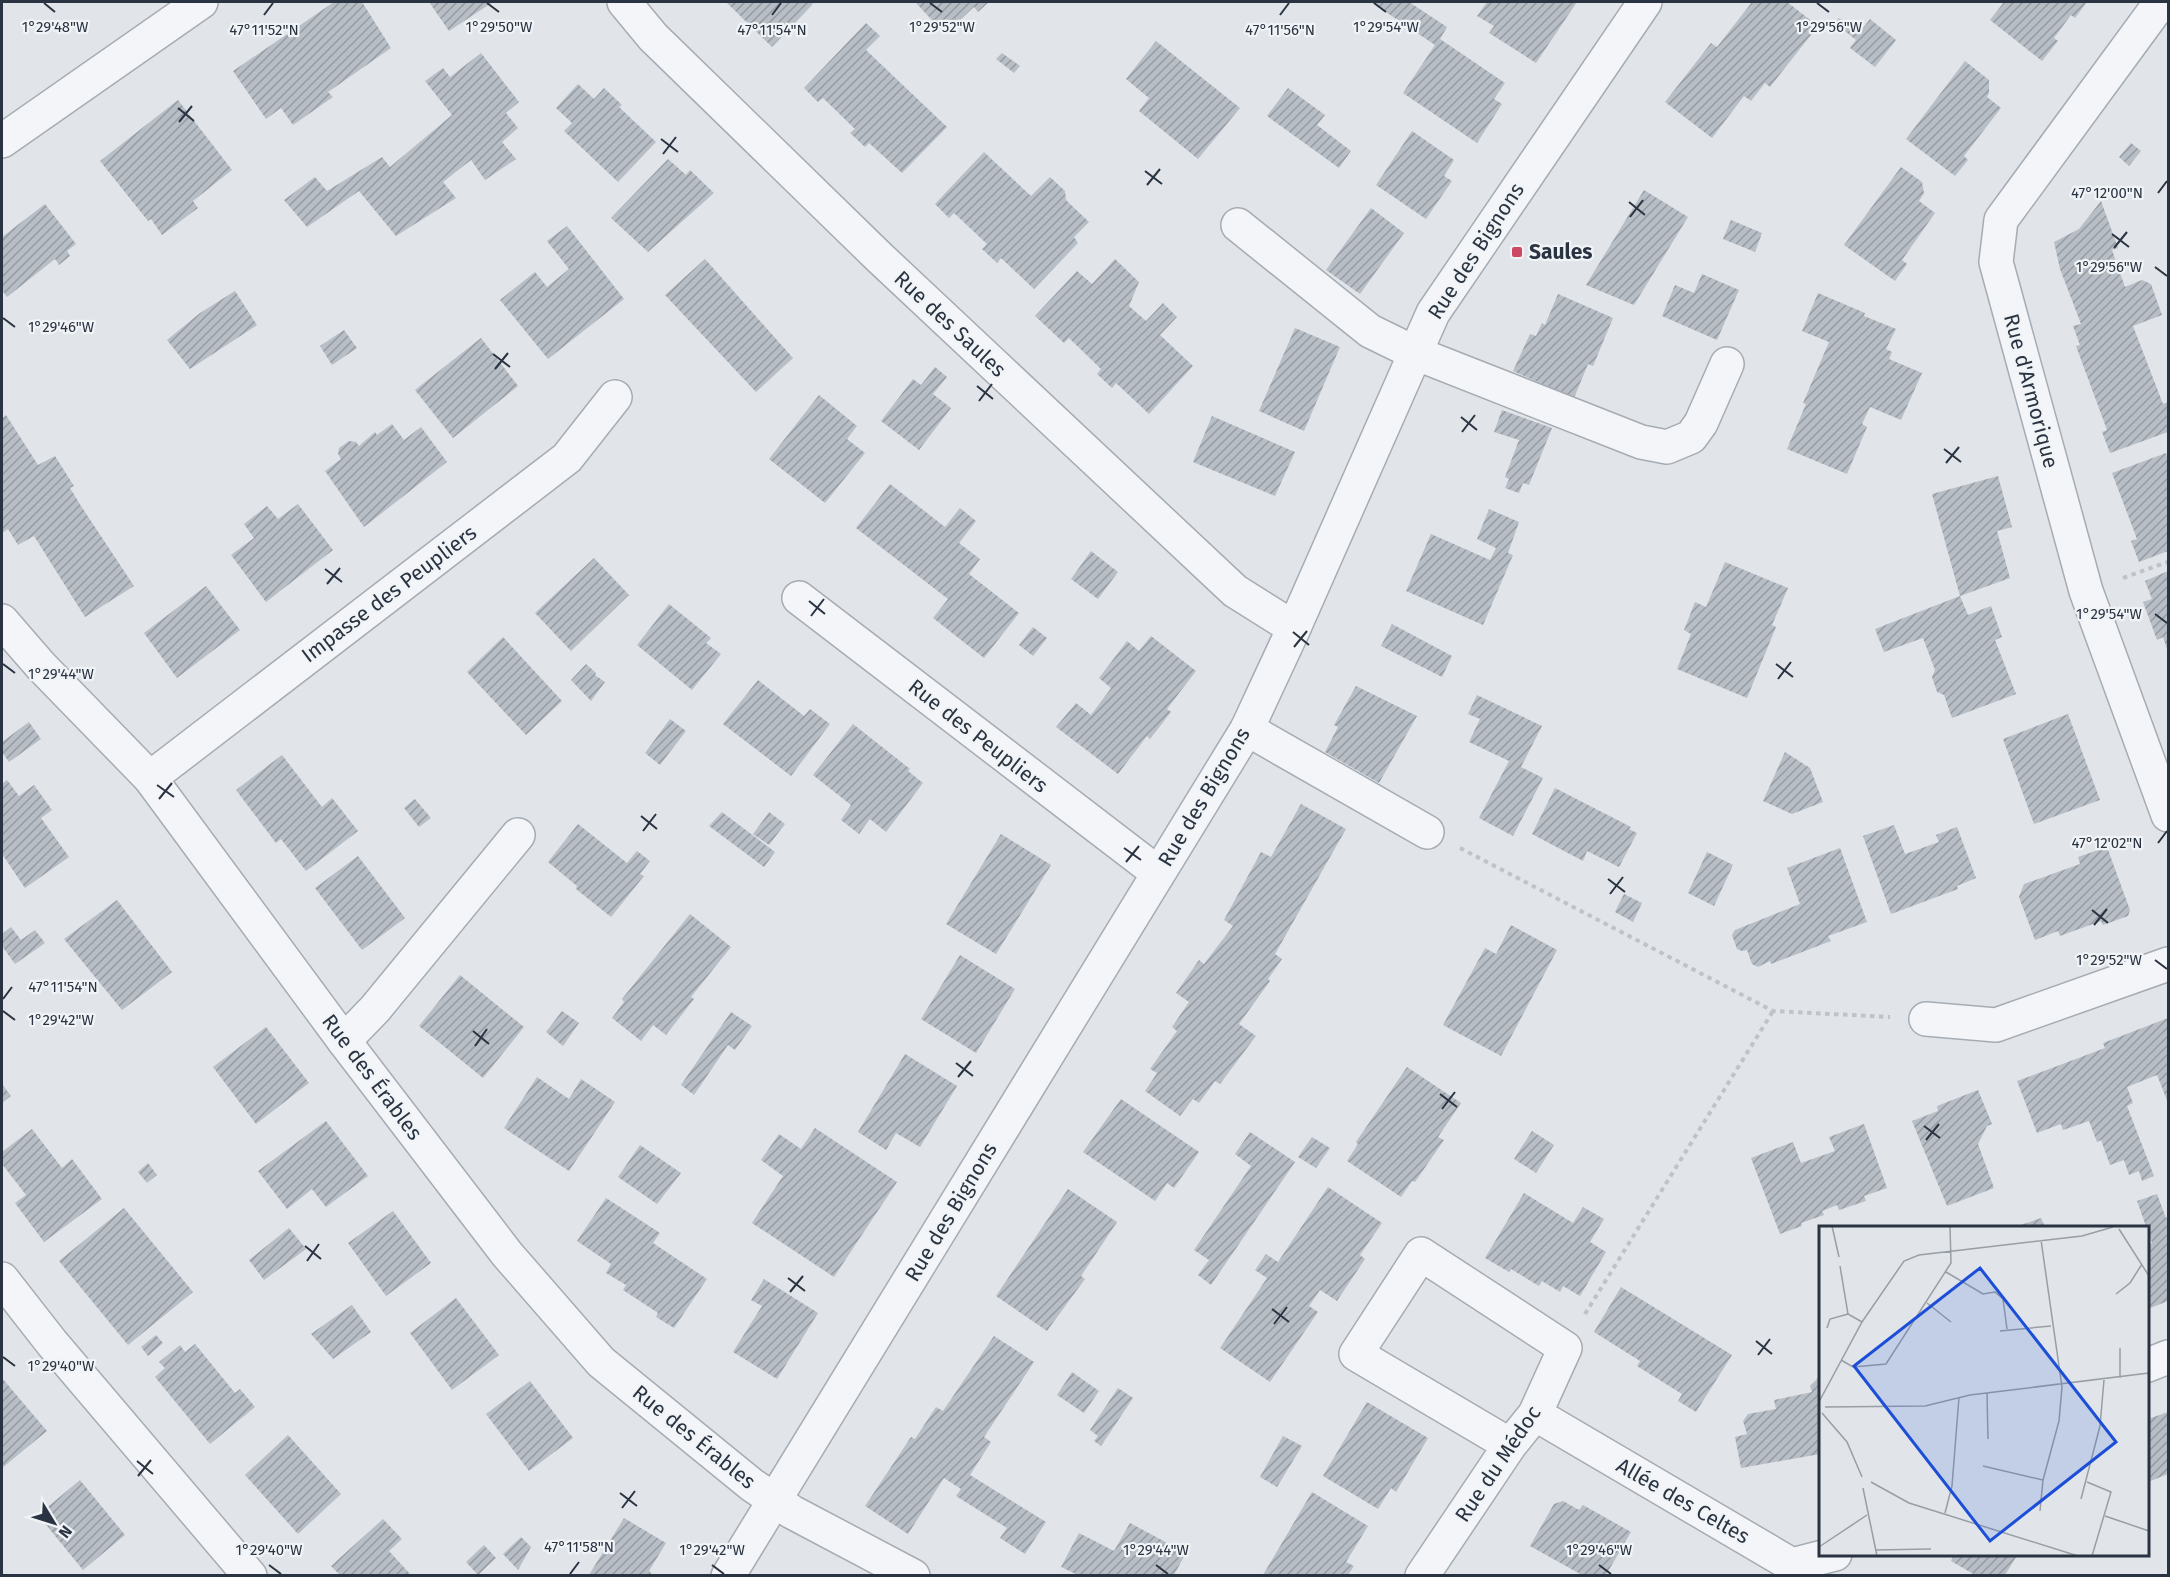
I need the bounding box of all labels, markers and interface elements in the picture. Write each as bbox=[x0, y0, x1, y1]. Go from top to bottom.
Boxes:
text: 1°29'48"W bbox=[22, 18, 89, 36]
text: 1°29'50"W bbox=[466, 18, 533, 36]
text: 1°29'52"W bbox=[909, 18, 976, 36]
text: 1°29'54"W bbox=[1353, 18, 1420, 36]
text: 1°29'56"W bbox=[1796, 18, 1863, 36]
text: 47°11'52"N bbox=[229, 21, 299, 39]
text: 47°11'54"N bbox=[737, 21, 807, 39]
text: 47°11'56"N bbox=[1245, 21, 1315, 39]
street label: Rue des Bignons bbox=[1422, 178, 1530, 324]
text: 47°12'00"N bbox=[2071, 184, 2143, 202]
place label: Saules bbox=[1529, 239, 1592, 265]
marker: Saules bbox=[1510, 245, 1524, 259]
text: 1°29'56"W bbox=[2076, 258, 2143, 276]
street label: Rue des Saules bbox=[889, 265, 1012, 383]
street label: Rue d'Armorique bbox=[1998, 311, 2064, 471]
text: 1°29'46"W bbox=[28, 318, 95, 336]
street label: Impasse des Peupliers bbox=[296, 520, 482, 668]
text: 1°29'54"W bbox=[2076, 605, 2143, 623]
text: 1°29'44"W bbox=[28, 665, 94, 683]
street label: Rue des Peupliers bbox=[903, 673, 1053, 799]
street label: Rue des Bignons bbox=[1152, 723, 1256, 871]
text: 47°12'02"N bbox=[2071, 834, 2143, 852]
text: 1°29'52"W bbox=[2076, 951, 2143, 969]
text: 47°11'54"N bbox=[28, 978, 98, 996]
street label: Rue des Érables bbox=[316, 1009, 428, 1145]
text: 1°29'42"W bbox=[28, 1011, 94, 1029]
street label: Rue des Bignons bbox=[899, 1138, 1003, 1286]
inset map bbox=[1819, 1226, 2149, 1556]
text: 1°29'40"W bbox=[28, 1357, 95, 1375]
street label: Rue des Érables bbox=[627, 1379, 761, 1495]
street label: Rue du Médoc bbox=[1449, 1401, 1547, 1527]
street label: Allée des Celtes bbox=[1612, 1452, 1754, 1550]
north arrow bbox=[24, 1493, 84, 1553]
text: N bbox=[55, 1522, 76, 1542]
text: 47°11'58"N bbox=[544, 1538, 614, 1556]
text: 1°29'40"W bbox=[236, 1541, 303, 1559]
text: 1°29'42"W bbox=[679, 1541, 745, 1559]
text: 1°29'44"W bbox=[1123, 1541, 1189, 1559]
text: 1°29'46"W bbox=[1566, 1541, 1633, 1559]

